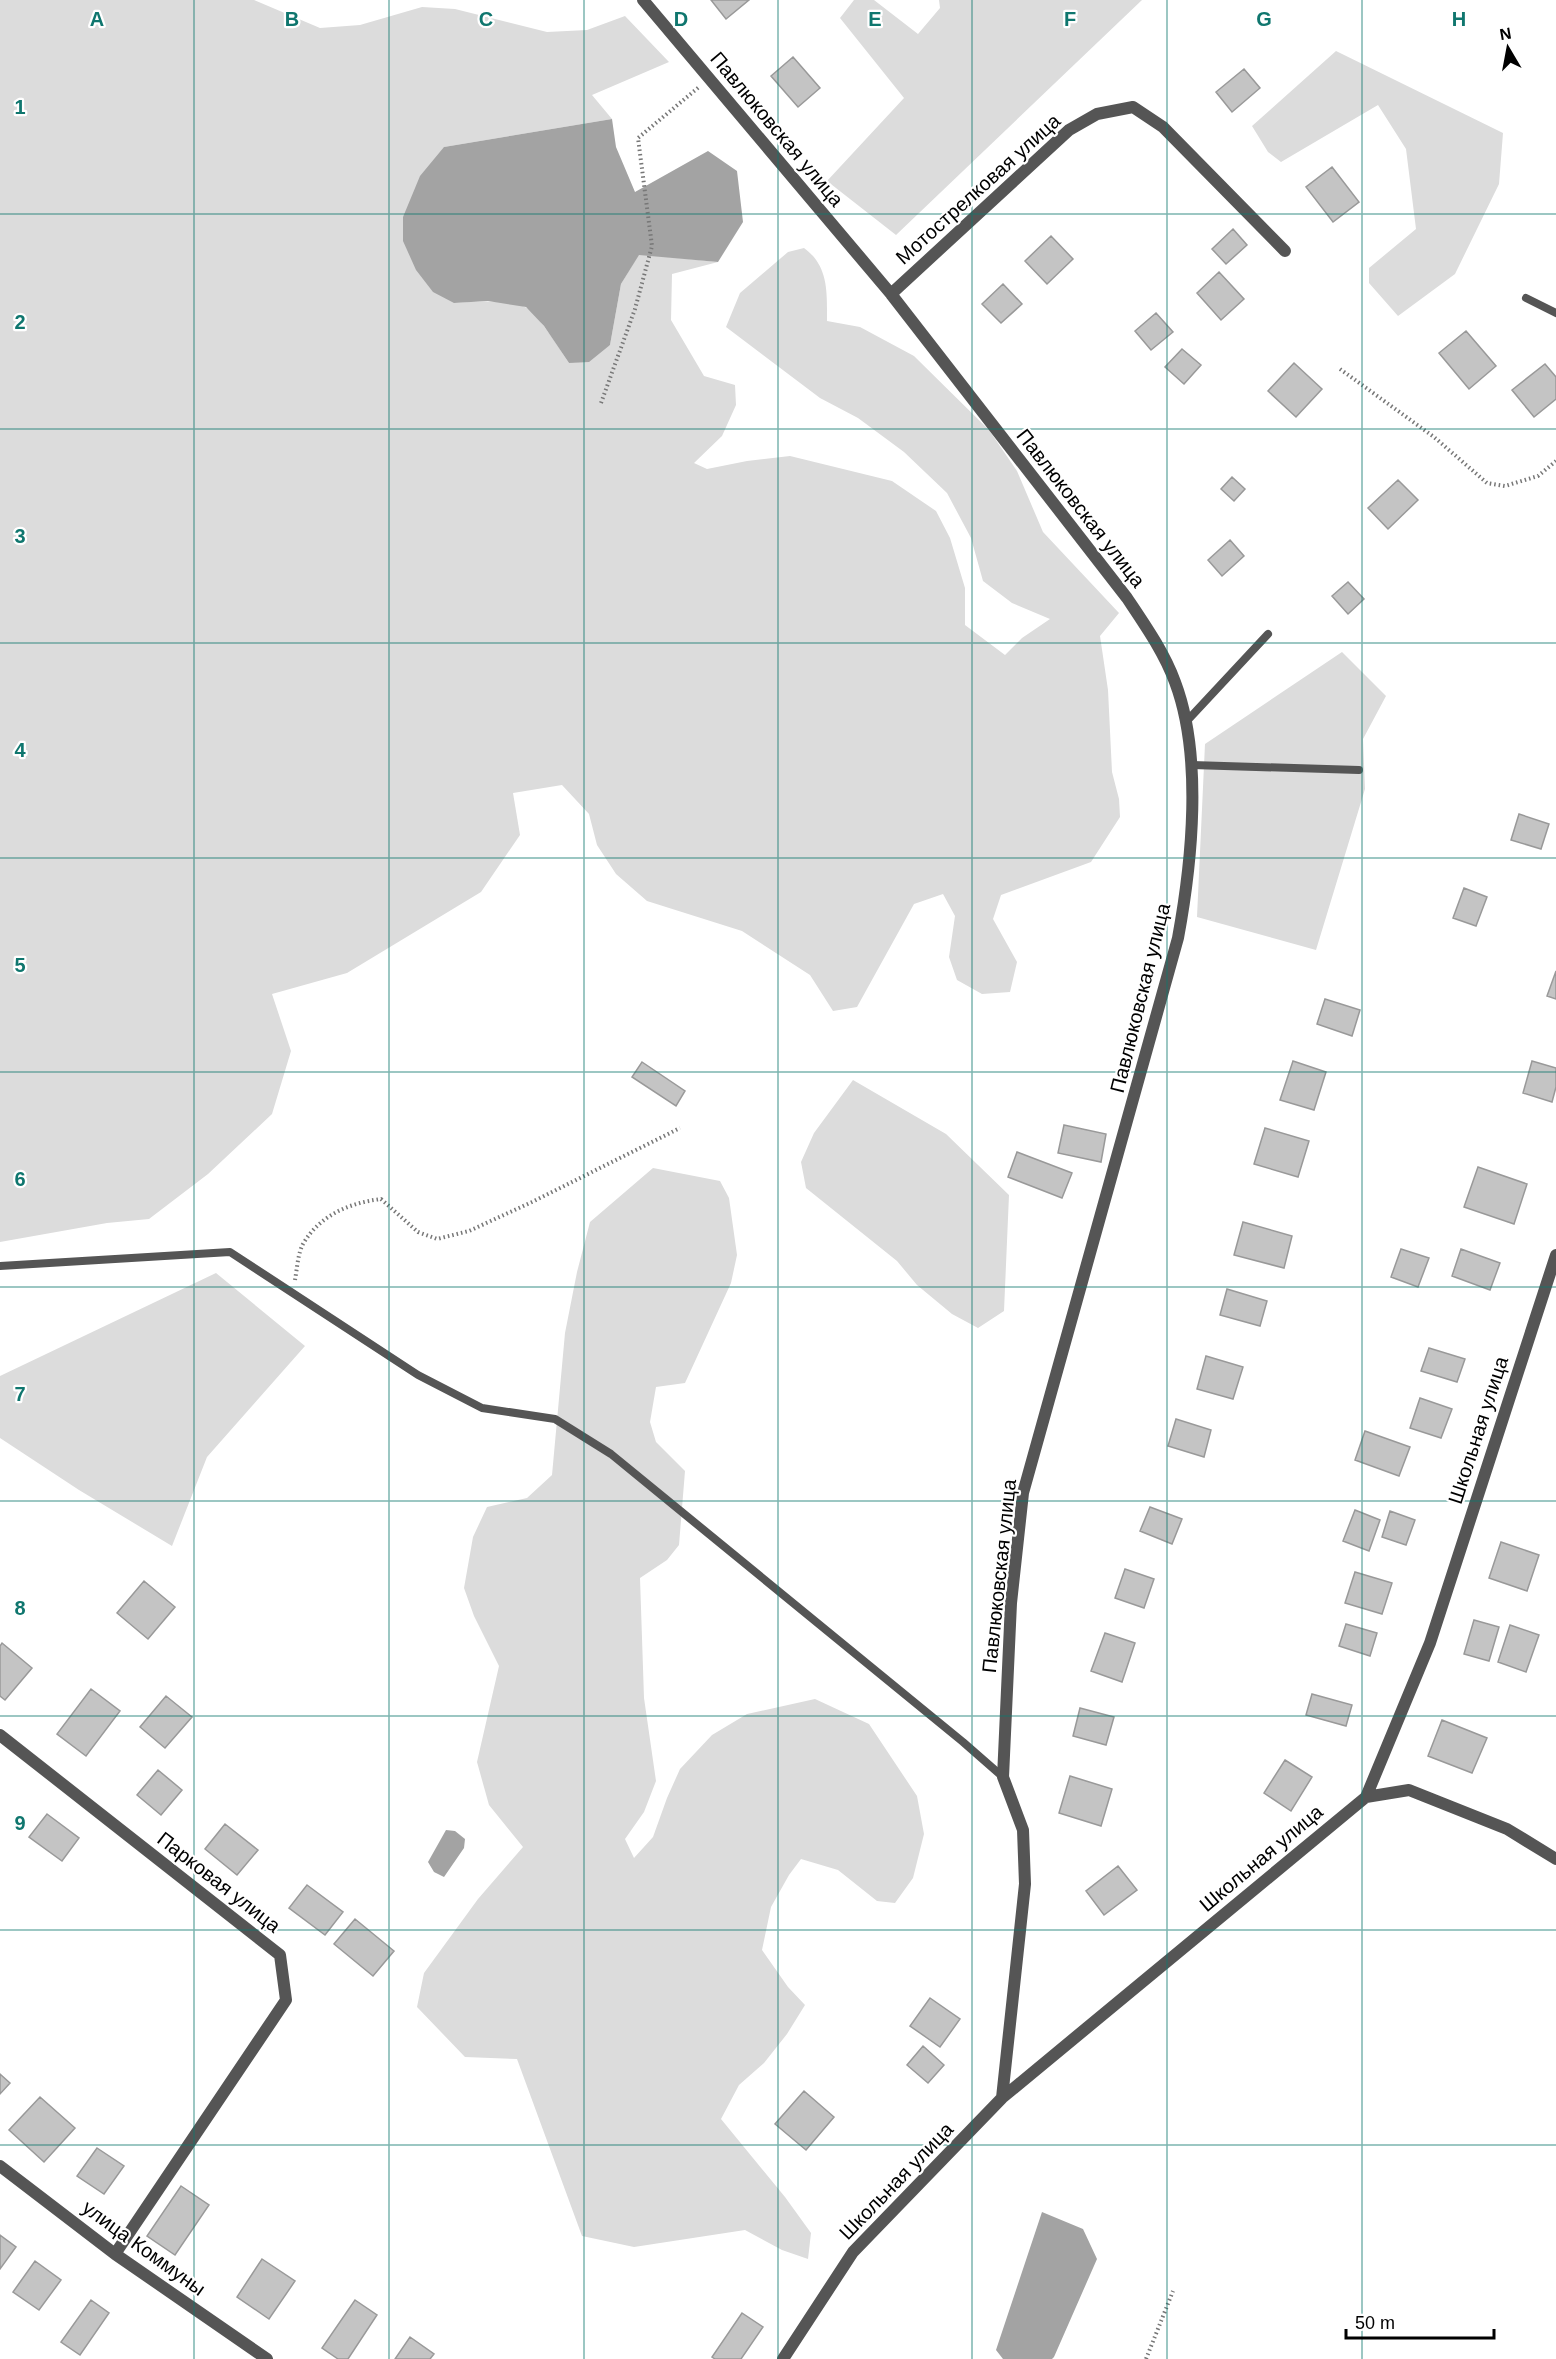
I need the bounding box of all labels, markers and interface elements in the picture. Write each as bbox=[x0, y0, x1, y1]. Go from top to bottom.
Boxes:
text: A bbox=[90, 8, 104, 30]
text: B bbox=[285, 8, 299, 30]
text: C bbox=[479, 8, 493, 30]
text: D bbox=[674, 8, 688, 30]
text: E bbox=[868, 8, 882, 30]
text: F bbox=[1064, 8, 1076, 30]
text: G bbox=[1256, 8, 1272, 30]
text: H bbox=[1452, 8, 1466, 30]
north arrow bbox=[1478, 18, 1538, 78]
text: N bbox=[1498, 24, 1513, 43]
street label: Павлюковская улица bbox=[706, 47, 849, 211]
text: 1 bbox=[14, 96, 26, 118]
street label: Мотострелковая улица bbox=[891, 109, 1065, 268]
text: 2 bbox=[14, 311, 26, 333]
street label: Павлюковская улица bbox=[1012, 425, 1150, 592]
text: 3 bbox=[14, 525, 26, 547]
text: 4 bbox=[14, 739, 26, 761]
street label: Павлюковская улица bbox=[1106, 900, 1174, 1095]
text: 5 bbox=[14, 954, 26, 976]
text: 6 bbox=[14, 1168, 26, 1190]
street label: Школьная улица bbox=[1444, 1353, 1512, 1506]
text: 7 bbox=[14, 1383, 26, 1405]
street label: Павлюковская улица bbox=[978, 1477, 1020, 1674]
text: 8 bbox=[14, 1597, 26, 1619]
street label: Школьная улица bbox=[1195, 1800, 1328, 1916]
text: 9 bbox=[14, 1812, 26, 1834]
street label: Парковая улица bbox=[153, 1827, 285, 1937]
street label: Школьная улица bbox=[835, 2117, 958, 2244]
street label: улица Коммуны bbox=[78, 2196, 210, 2300]
scale bar bbox=[1346, 2302, 1494, 2340]
text: 50 m bbox=[1355, 2313, 1395, 2333]

